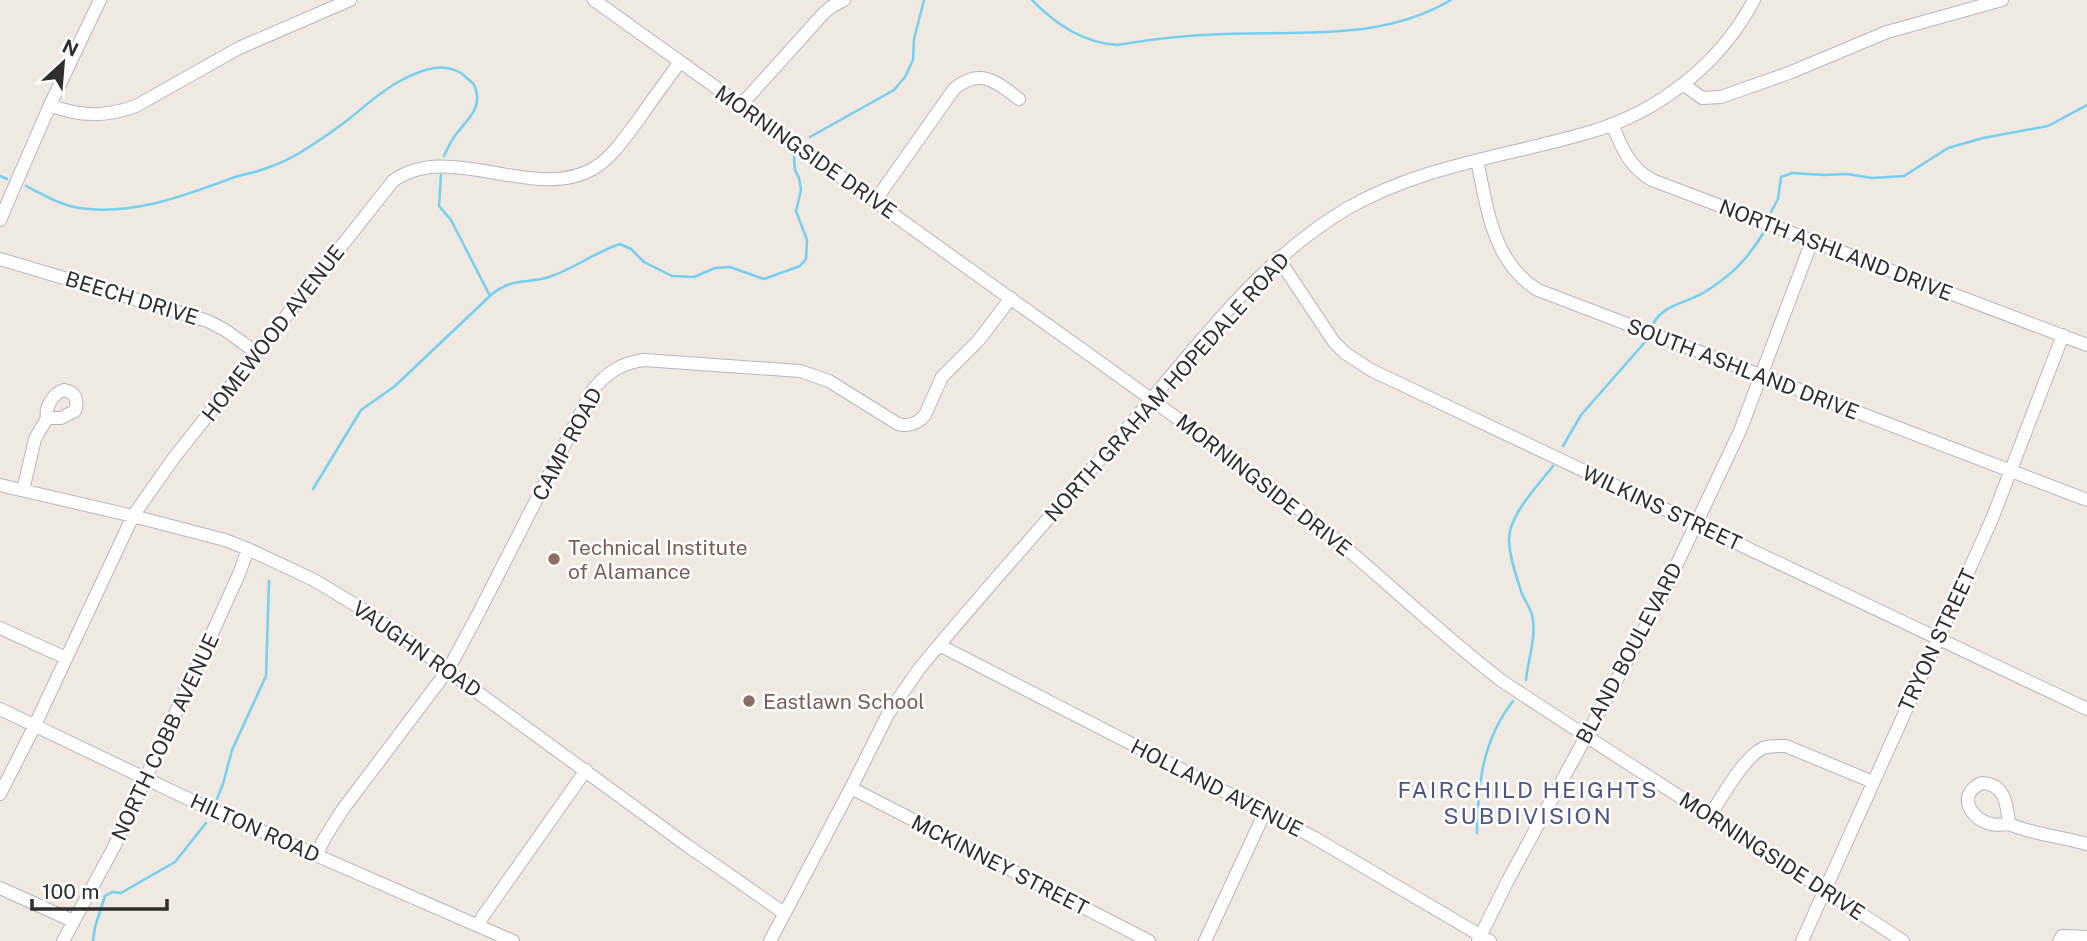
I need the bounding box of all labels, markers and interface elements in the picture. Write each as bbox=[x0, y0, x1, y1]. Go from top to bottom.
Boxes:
north arrow bbox=[28, 28, 98, 98]
text: N bbox=[59, 35, 82, 61]
street label: MORNINGSIDE DRIVE bbox=[710, 80, 902, 224]
street label: NORTH ASHLAND DRIVE bbox=[1716, 194, 1956, 306]
street label: HOMEWOOD AVENUE bbox=[196, 240, 350, 426]
street label: NORTH GRAHAM HOPEDALE ROAD bbox=[1039, 247, 1295, 527]
street label: BEECH DRIVE bbox=[62, 266, 202, 330]
street label: SOUTH ASHLAND DRIVE bbox=[1623, 313, 1863, 425]
street label: CAMP ROAD bbox=[527, 383, 607, 505]
street label: MORNINGSIDE DRIVE bbox=[1171, 409, 1357, 561]
street label: WILKINS STREET bbox=[1578, 460, 1746, 556]
place label: Technical Institute of Alamance bbox=[568, 535, 748, 584]
marker: Technical Institute of Alamance bbox=[546, 551, 562, 567]
street label: BLAND BOULEVARD bbox=[1571, 558, 1687, 748]
street label: TRYON STREET bbox=[1893, 565, 1981, 715]
street label: VAUGHN ROAD bbox=[348, 595, 486, 703]
street label: NORTH COBB AVENUE bbox=[106, 630, 224, 844]
place label: Eastlawn School bbox=[763, 689, 925, 714]
marker: Eastlawn School bbox=[741, 693, 757, 709]
street label: HOLLAND AVENUE bbox=[1127, 734, 1307, 842]
district label: FAIRCHILD HEIGHTS SUBDIVISION bbox=[1397, 776, 1659, 829]
street label: MORNINGSIDE DRIVE bbox=[1675, 787, 1869, 925]
street label: HILTON ROAD bbox=[186, 788, 324, 868]
street label: MCKINNEY STREET bbox=[907, 809, 1093, 921]
scale bar bbox=[32, 867, 166, 911]
text: 100 m bbox=[42, 879, 99, 904]

